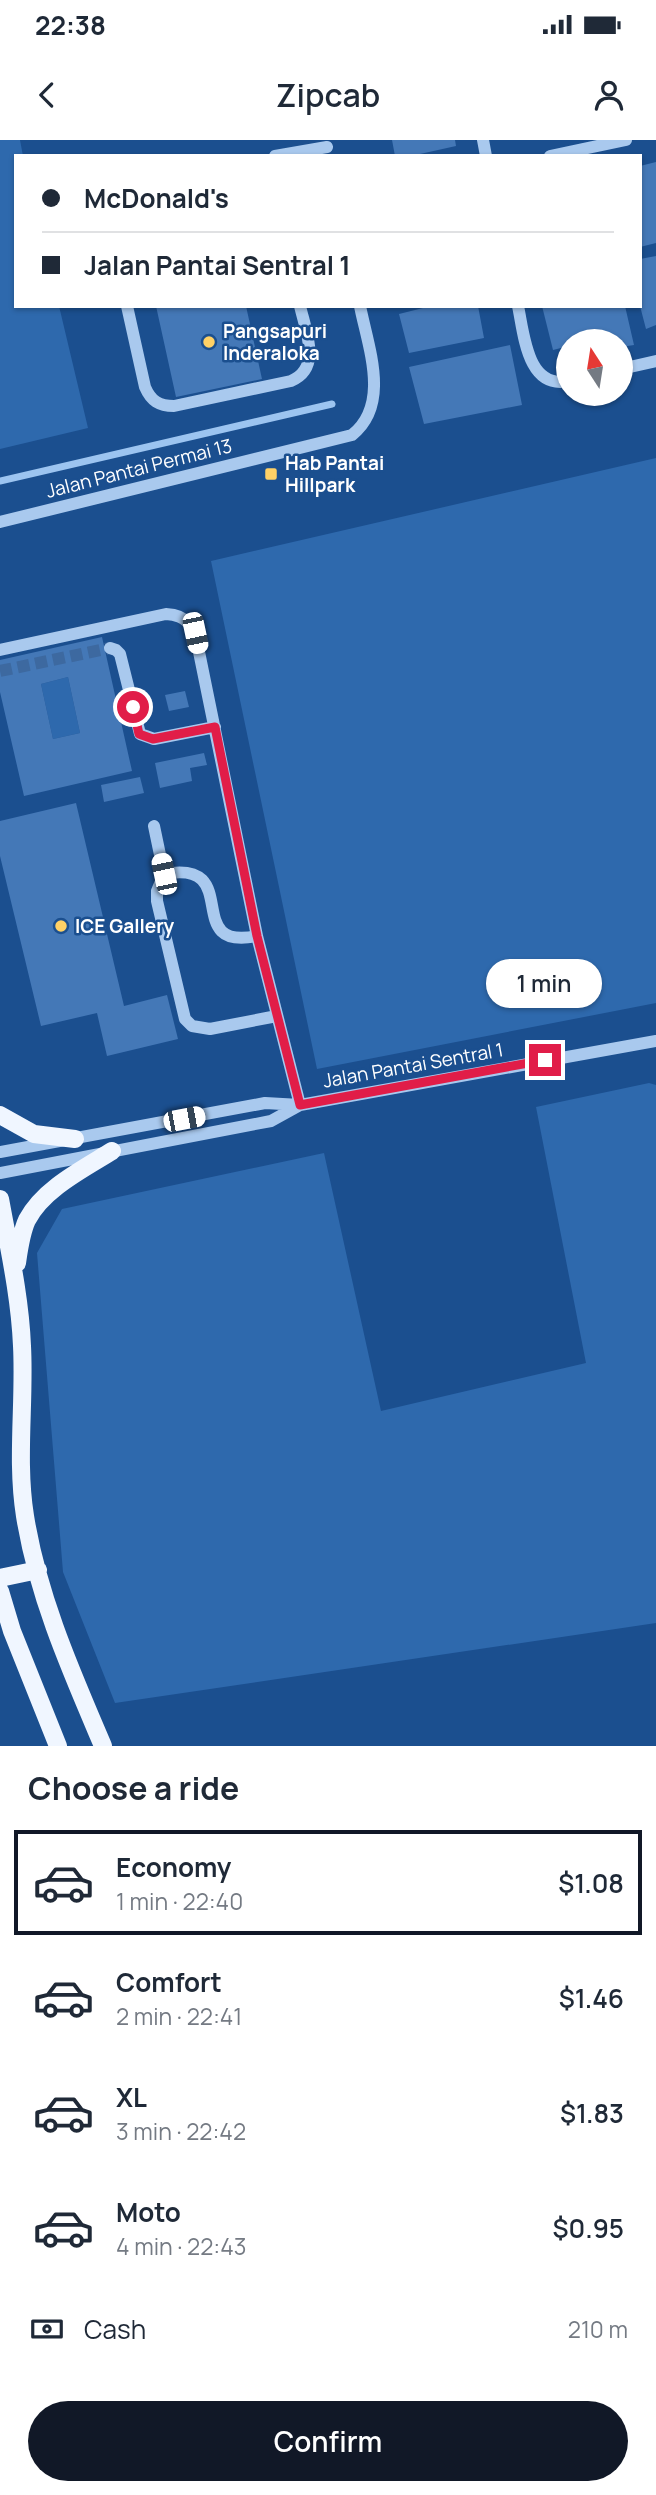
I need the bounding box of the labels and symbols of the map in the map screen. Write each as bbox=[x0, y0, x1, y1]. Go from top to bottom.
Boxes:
place label: Pangsapuri Inderaloka bbox=[223, 318, 327, 366]
north arrow bbox=[556, 329, 634, 406]
marker: Pangsapuri Inderaloka bbox=[201, 334, 217, 350]
street label: Jalan Pantai Permai 13 bbox=[43, 432, 235, 504]
place label: Hab Pantai Hillpark bbox=[285, 450, 384, 498]
marker: Hab Pantai Hillpark bbox=[263, 466, 279, 482]
car bbox=[181, 610, 210, 656]
route start bbox=[117, 691, 149, 723]
car bbox=[150, 851, 179, 897]
place label: ICE Gallery bbox=[75, 913, 174, 939]
marker: ICE Gallery bbox=[53, 918, 69, 934]
callout: 1 min bbox=[487, 958, 603, 1007]
street label: Jalan Pantai Sentral 1 bbox=[321, 1036, 505, 1094]
route end bbox=[529, 1044, 561, 1076]
car bbox=[162, 1105, 207, 1133]

